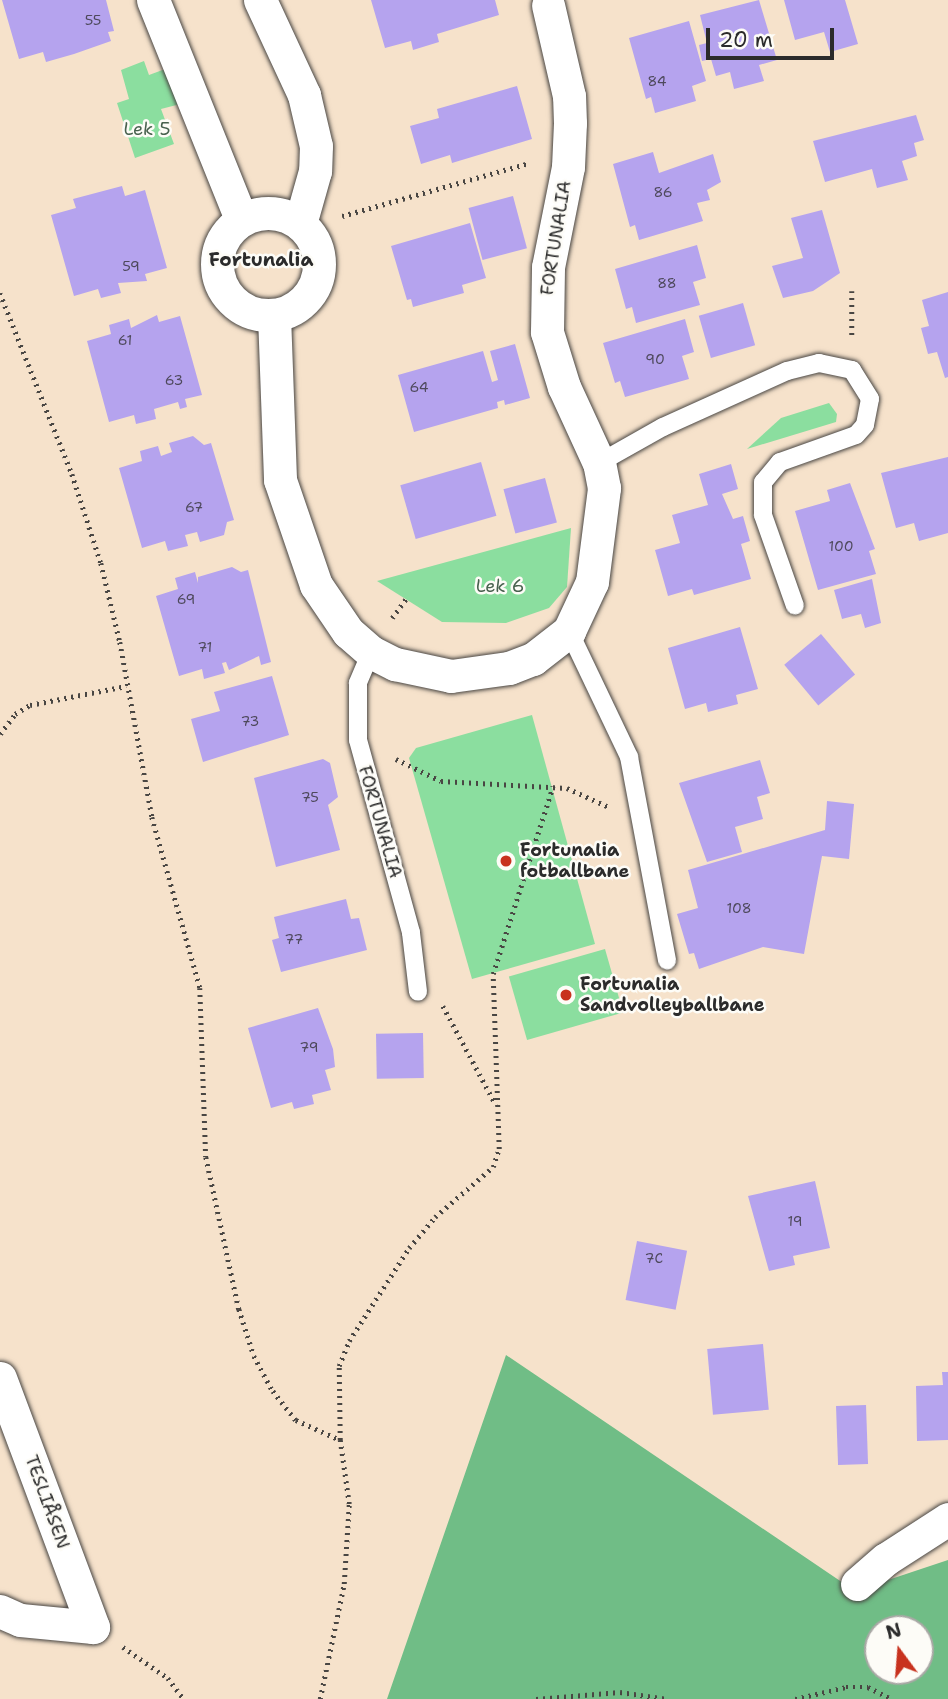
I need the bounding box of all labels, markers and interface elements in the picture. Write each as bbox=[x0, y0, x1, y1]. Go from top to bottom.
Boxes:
house number: 55 bbox=[85, 12, 101, 28]
scale bar bbox=[710, 14, 838, 58]
text: 20 m bbox=[719, 26, 773, 54]
house number: 84 bbox=[647, 73, 667, 89]
park label: Lek 5 bbox=[123, 118, 171, 140]
street label: FORTUNALIA bbox=[536, 179, 576, 297]
house number: 86 bbox=[653, 184, 673, 200]
district label: Fortunalia bbox=[209, 249, 313, 271]
house number: 59 bbox=[122, 258, 140, 274]
house number: 88 bbox=[657, 275, 677, 291]
house number: 61 bbox=[118, 332, 132, 348]
house number: 90 bbox=[645, 351, 665, 367]
house number: 63 bbox=[165, 372, 183, 388]
house number: 64 bbox=[409, 379, 429, 395]
house number: 67 bbox=[185, 499, 203, 515]
house number: 100 bbox=[829, 538, 853, 554]
park label: Lek 6 bbox=[476, 575, 524, 597]
house number: 69 bbox=[177, 591, 195, 607]
house number: 71 bbox=[198, 639, 212, 655]
house number: 73 bbox=[241, 713, 259, 729]
street label: FORTUNALIA bbox=[354, 763, 406, 881]
house number: 75 bbox=[301, 789, 319, 805]
place label: Fortunalia fotballbane bbox=[520, 840, 629, 882]
marker: Fortunalia fotballbane bbox=[498, 853, 514, 869]
house number: 108 bbox=[727, 900, 751, 916]
house number: 77 bbox=[285, 931, 303, 947]
place label: Fortunalia Sandvolleyballbane bbox=[580, 974, 765, 1016]
marker: Fortunalia Sandvolleyballbane bbox=[558, 987, 574, 1003]
house number: 79 bbox=[299, 1039, 319, 1055]
house number: 19 bbox=[787, 1213, 803, 1229]
house number: 7C bbox=[645, 1250, 663, 1266]
street label: TESLIÅSEN bbox=[20, 1452, 74, 1552]
north arrow bbox=[864, 1615, 934, 1685]
text: N bbox=[883, 1617, 904, 1645]

